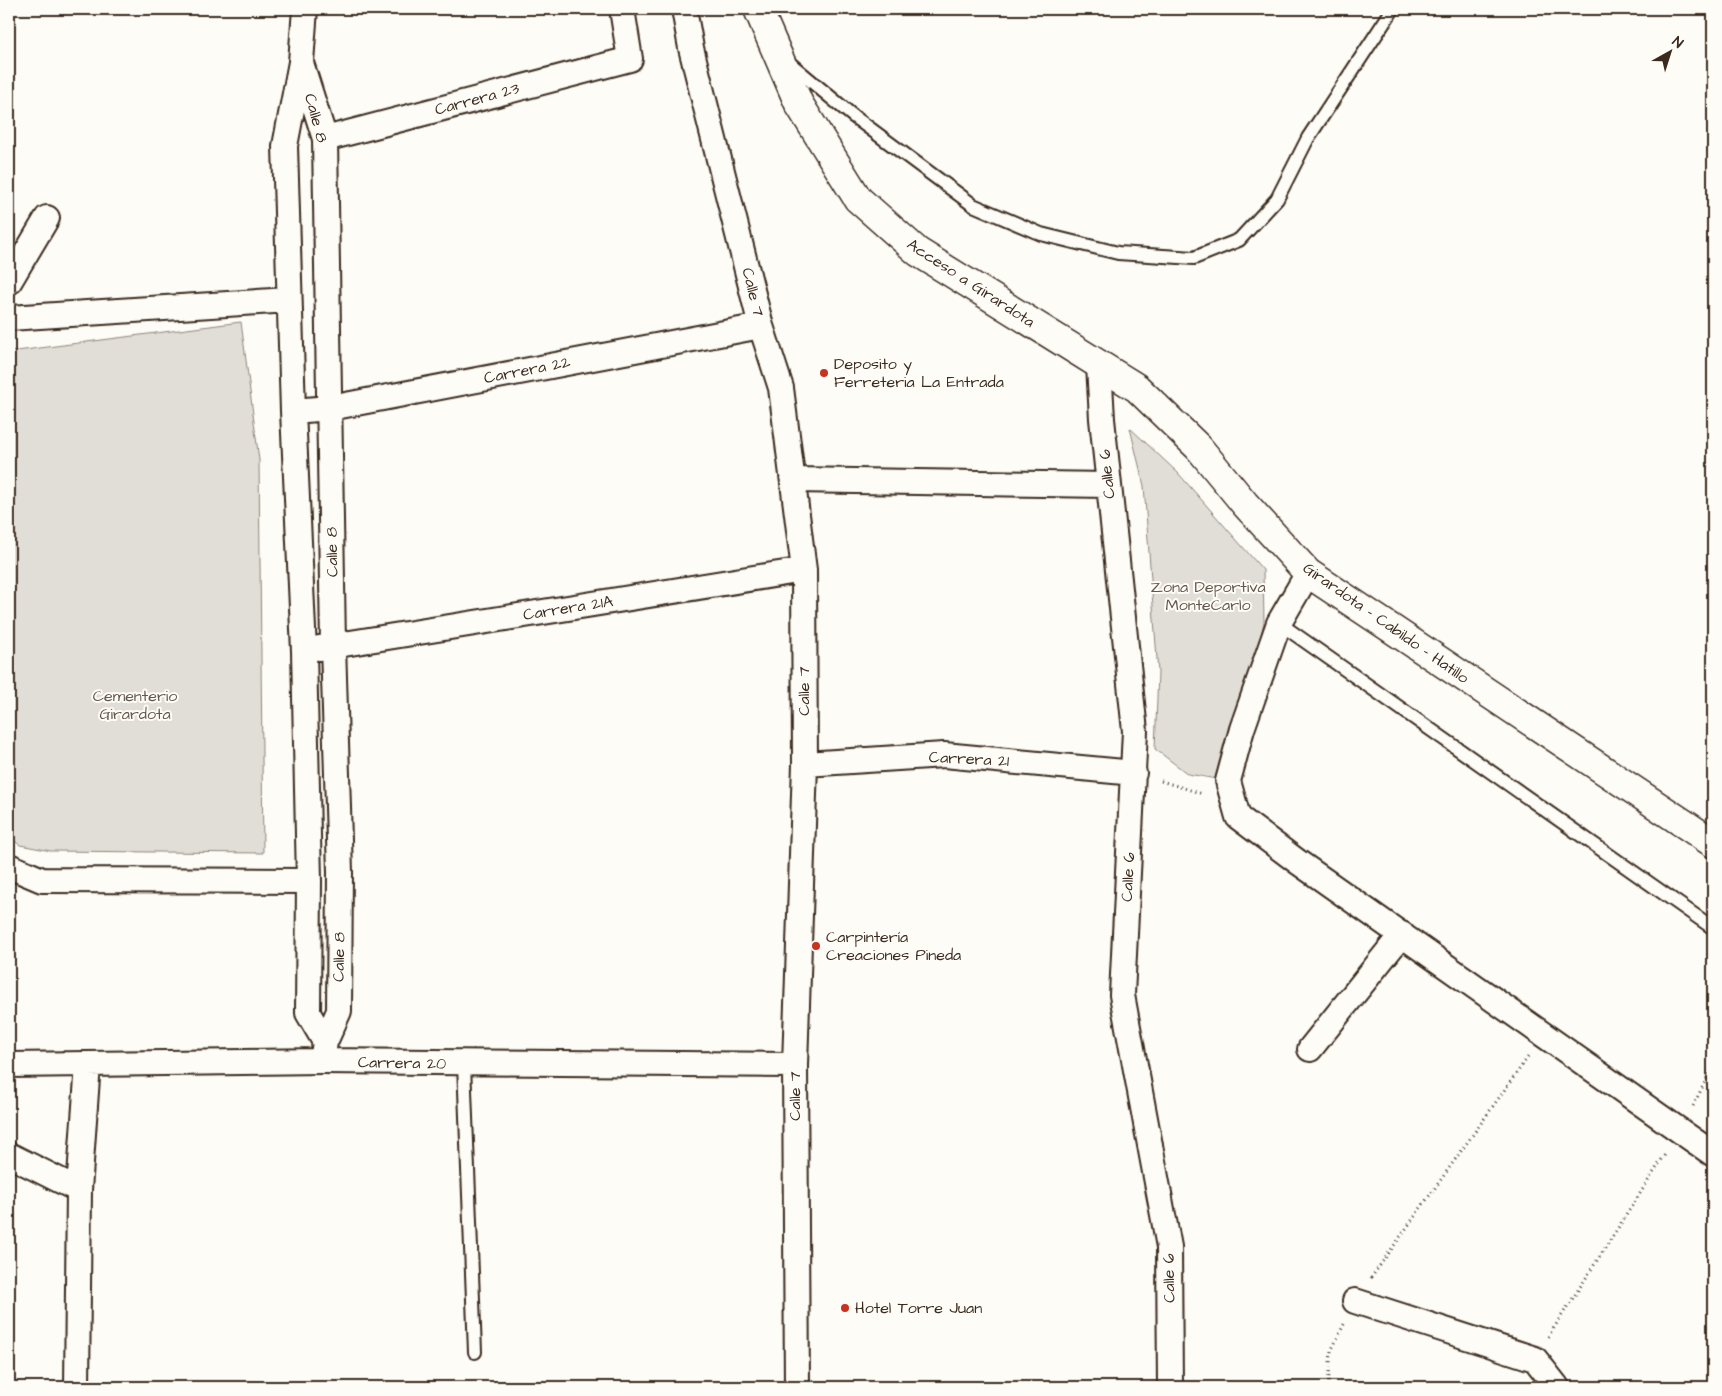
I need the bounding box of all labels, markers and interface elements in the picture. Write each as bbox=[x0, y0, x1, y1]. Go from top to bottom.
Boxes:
north arrow bbox=[1644, 28, 1694, 78]
text: N bbox=[1668, 32, 1687, 53]
street label: Carrera 23 bbox=[432, 77, 522, 121]
street label: Calle 8 bbox=[299, 91, 333, 145]
street label: Acceso a Girardota bbox=[903, 233, 1039, 333]
street label: Calle 7 bbox=[736, 265, 770, 319]
street label: Carrera 22 bbox=[482, 351, 572, 389]
place label: Deposito y Ferreteria La Entrada bbox=[834, 353, 1004, 393]
marker: Deposito y Ferreteria La Entrada bbox=[818, 367, 830, 379]
street label: Calle 6 bbox=[1093, 448, 1121, 500]
street label: Calle 8 bbox=[321, 527, 343, 577]
street label: Girardota - Cabildo - Hatillo bbox=[1299, 557, 1473, 689]
park label: Zona Deportiva MonteCarlo bbox=[1150, 576, 1266, 616]
street label: Carrera 21A bbox=[522, 590, 614, 626]
street label: Calle 7 bbox=[793, 666, 815, 716]
park label: Cementerio Girardota bbox=[93, 685, 177, 725]
street label: Carrera 21 bbox=[928, 746, 1010, 772]
street label: Calle 6 bbox=[1116, 852, 1140, 902]
place label: Carpintería Creaciones Pineda bbox=[826, 926, 961, 966]
street label: Calle 8 bbox=[328, 932, 350, 982]
marker: Carpintería Creaciones Pineda bbox=[810, 940, 822, 952]
street label: Carrera 20 bbox=[358, 1051, 446, 1075]
street label: Calle 7 bbox=[784, 1071, 806, 1121]
street label: Calle 6 bbox=[1158, 1253, 1180, 1303]
place label: Hotel Torre Juan bbox=[855, 1297, 982, 1319]
marker: Hotel Torre Juan bbox=[839, 1302, 851, 1314]

